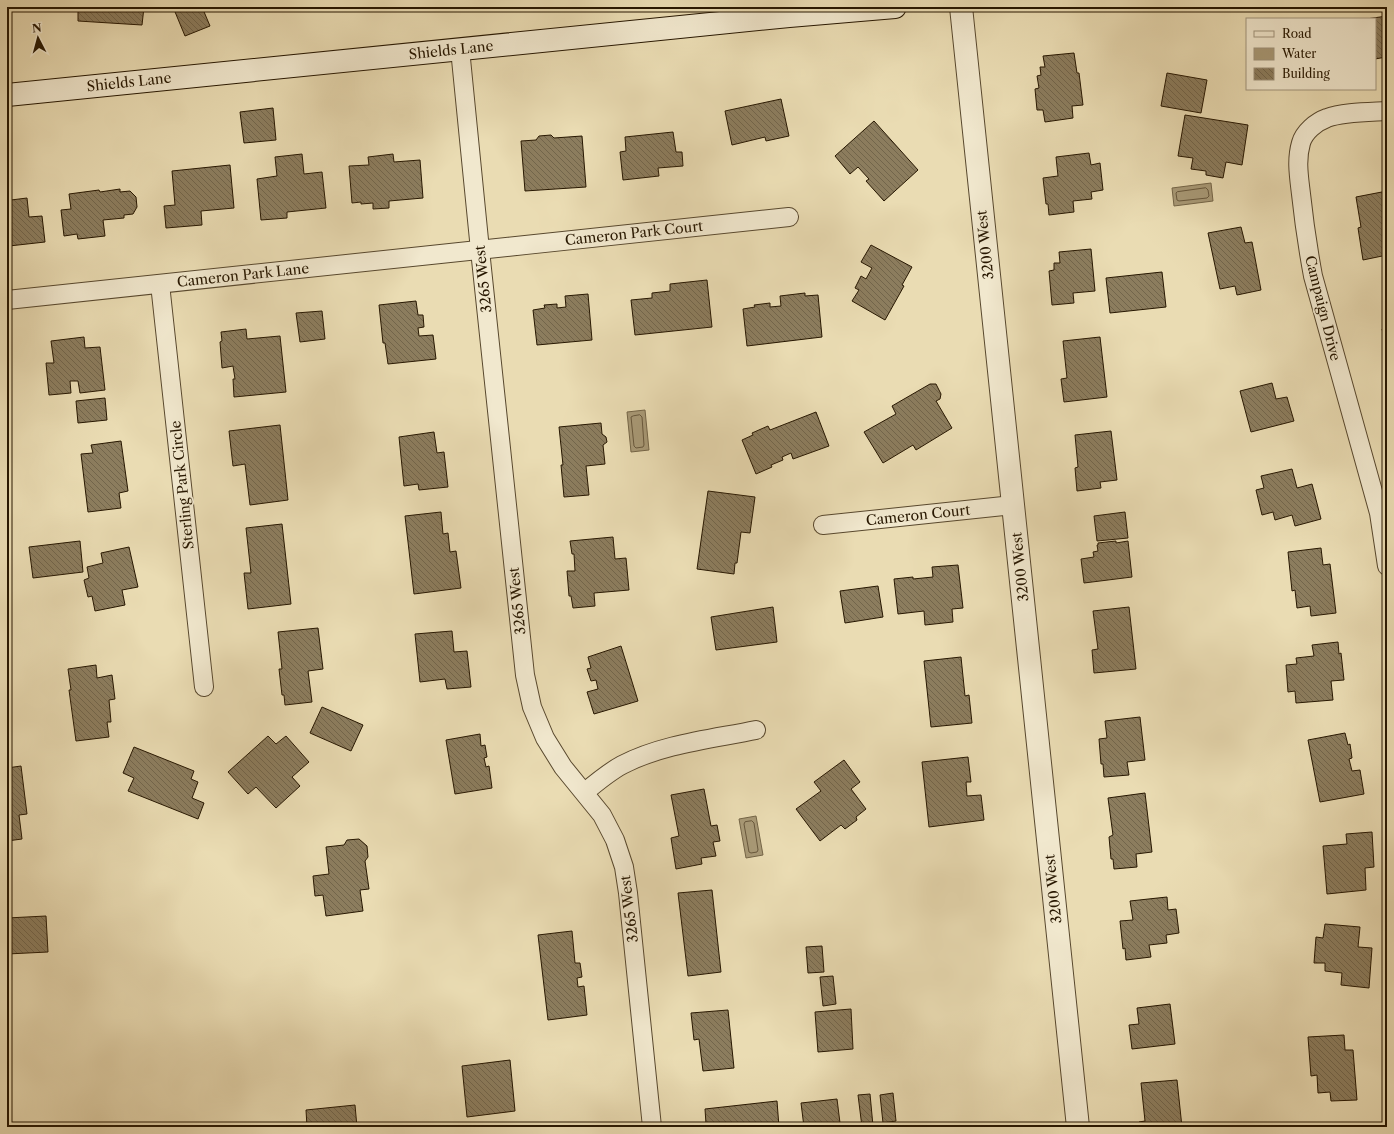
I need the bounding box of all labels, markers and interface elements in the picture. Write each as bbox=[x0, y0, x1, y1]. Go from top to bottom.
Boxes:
north arrow bbox=[18, 18, 58, 58]
legend bbox=[1246, 18, 1376, 90]
text: N bbox=[31, 21, 43, 36]
text: Road bbox=[1282, 26, 1312, 41]
street label: Shields Lane bbox=[408, 37, 494, 63]
text: Water bbox=[1281, 46, 1316, 61]
text: Building bbox=[1282, 66, 1330, 81]
street label: Shields Lane bbox=[86, 69, 172, 95]
street label: 3200 West bbox=[972, 209, 998, 281]
street label: Cameron Park Court bbox=[564, 217, 704, 249]
street label: 3265 West bbox=[471, 244, 495, 314]
street label: Campaign Drive bbox=[1301, 254, 1345, 363]
street label: Cameron Park Lane bbox=[176, 259, 310, 291]
street label: Sterling Park Circle bbox=[166, 420, 198, 550]
street label: Cameron Court bbox=[865, 501, 971, 529]
street label: 3200 West bbox=[1007, 531, 1033, 603]
street label: 3265 West bbox=[505, 566, 529, 636]
street label: 3200 West bbox=[1040, 853, 1066, 925]
street label: 3265 West bbox=[616, 874, 642, 944]

